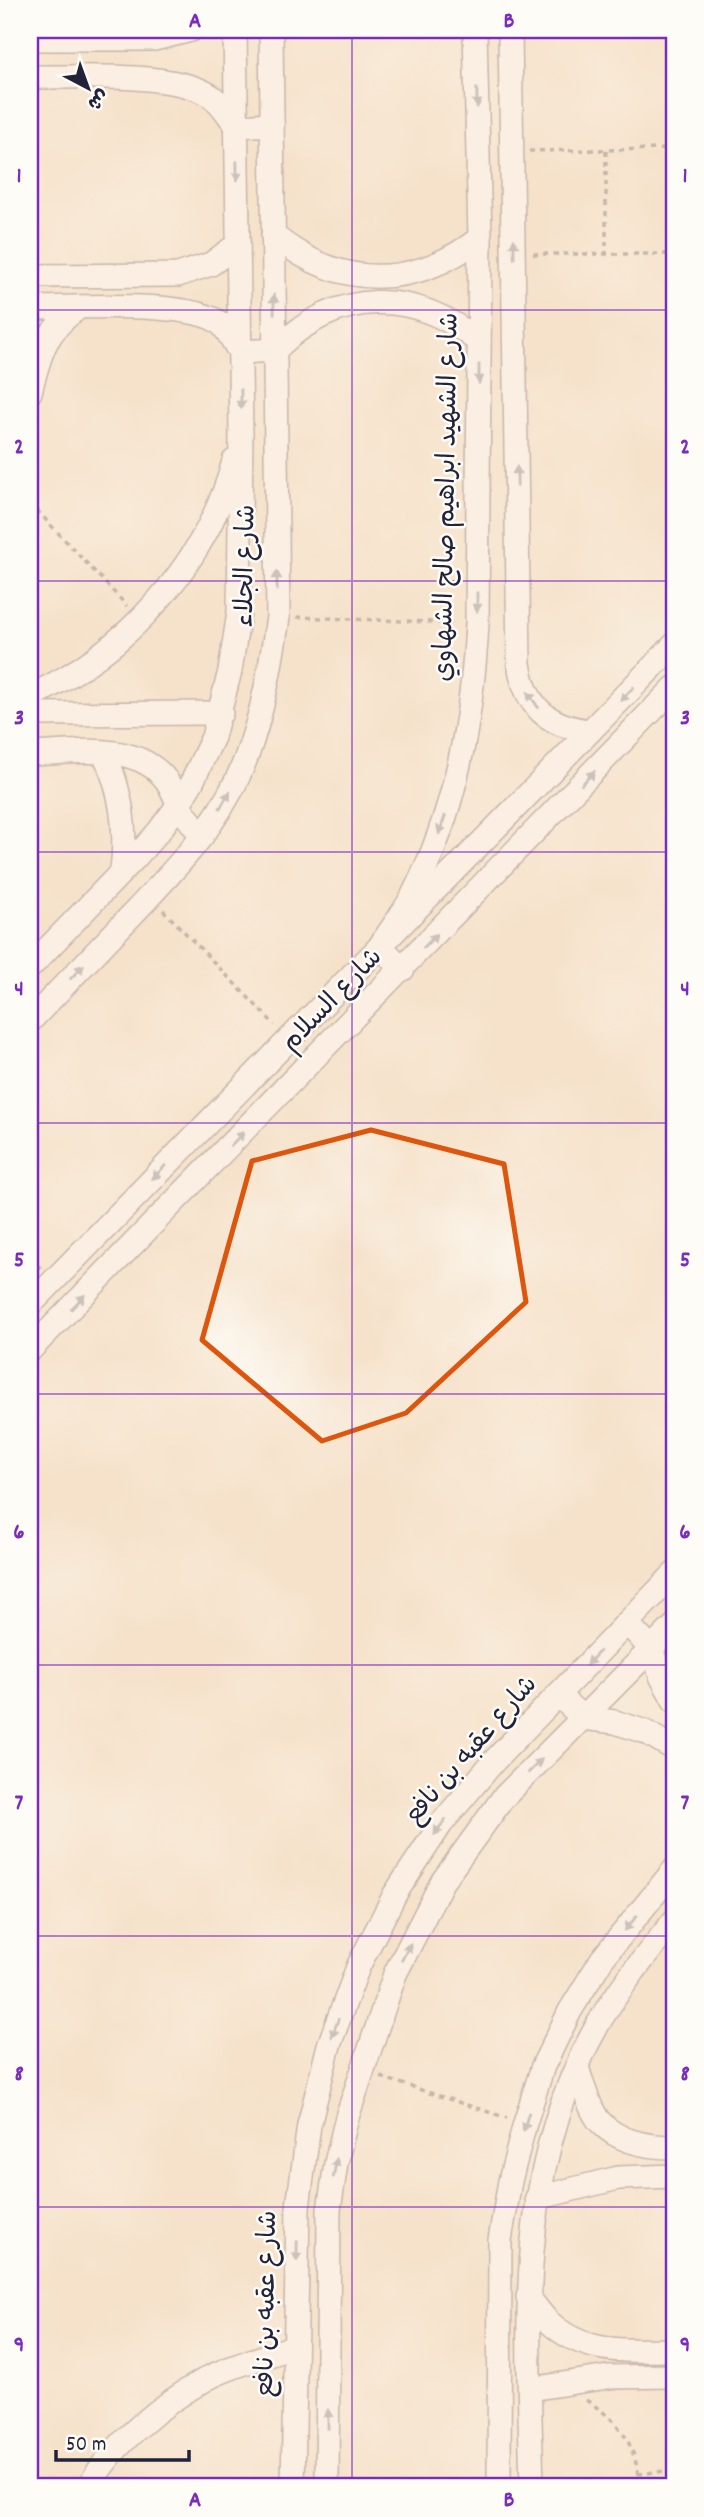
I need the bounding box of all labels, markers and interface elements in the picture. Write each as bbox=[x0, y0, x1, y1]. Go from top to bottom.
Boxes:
text: A bbox=[189, 6, 201, 39]
text: B bbox=[504, 6, 515, 39]
north arrow bbox=[52, 52, 122, 122]
text: ش bbox=[80, 81, 114, 115]
one-way arrow bbox=[471, 87, 482, 109]
text: 1 bbox=[16, 161, 22, 194]
one-way arrow bbox=[232, 161, 243, 183]
text: 1 bbox=[682, 161, 688, 194]
one-way arrow bbox=[508, 237, 519, 259]
one-way arrow bbox=[268, 293, 280, 315]
street label: شارع الشهيد ابراهيم صالح الشهاوي bbox=[426, 312, 470, 682]
one-way arrow bbox=[473, 364, 484, 386]
one-way arrow bbox=[235, 388, 247, 410]
text: 2 bbox=[14, 432, 24, 465]
text: 2 bbox=[680, 432, 690, 465]
one-way arrow bbox=[511, 465, 523, 487]
street label: شارع الجلاء bbox=[227, 504, 267, 628]
one-way arrow bbox=[271, 570, 283, 592]
one-way arrow bbox=[471, 591, 483, 613]
one-way arrow bbox=[619, 685, 635, 702]
one-way arrow bbox=[526, 691, 540, 709]
text: 3 bbox=[14, 703, 24, 736]
text: 3 bbox=[680, 703, 690, 736]
one-way arrow bbox=[579, 769, 596, 786]
one-way arrow bbox=[218, 790, 231, 809]
one-way arrow bbox=[436, 815, 447, 836]
one-way arrow bbox=[421, 933, 437, 950]
street label: شارع السلام bbox=[274, 941, 392, 1061]
one-way arrow bbox=[69, 963, 86, 980]
text: 4 bbox=[14, 974, 24, 1007]
text: 4 bbox=[680, 974, 690, 1007]
one-way arrow bbox=[228, 1131, 244, 1148]
one-way arrow bbox=[152, 1163, 168, 1180]
text: 5 bbox=[14, 1245, 24, 1278]
text: 5 bbox=[680, 1245, 690, 1278]
one-way arrow bbox=[69, 1293, 86, 1310]
text: 6 bbox=[13, 1517, 25, 1550]
text: 6 bbox=[679, 1517, 691, 1550]
one-way arrow bbox=[585, 1649, 601, 1666]
street label: شارع عقبه بن نافع bbox=[397, 1668, 547, 1834]
one-way arrow bbox=[526, 1758, 542, 1775]
text: 7 bbox=[15, 1788, 24, 1821]
text: 7 bbox=[681, 1788, 690, 1821]
one-way arrow bbox=[433, 1817, 447, 1836]
one-way arrow bbox=[624, 1913, 639, 1931]
one-way arrow bbox=[401, 1942, 412, 1962]
one-way arrow bbox=[330, 2017, 341, 2038]
text: 8 bbox=[14, 2059, 24, 2092]
text: 8 bbox=[680, 2059, 690, 2092]
one-way arrow bbox=[520, 2112, 530, 2133]
one-way arrow bbox=[330, 2157, 341, 2179]
street label: شارع عقبه بن نافع bbox=[248, 2210, 288, 2398]
one-way arrow bbox=[291, 2240, 303, 2262]
text: 9 bbox=[14, 2330, 24, 2363]
text: 9 bbox=[680, 2330, 690, 2363]
one-way arrow bbox=[322, 2408, 333, 2430]
scale bar bbox=[56, 2419, 189, 2463]
text: 50 m bbox=[66, 2431, 106, 2461]
text: A bbox=[189, 2485, 201, 2517]
text: B bbox=[504, 2485, 515, 2517]

